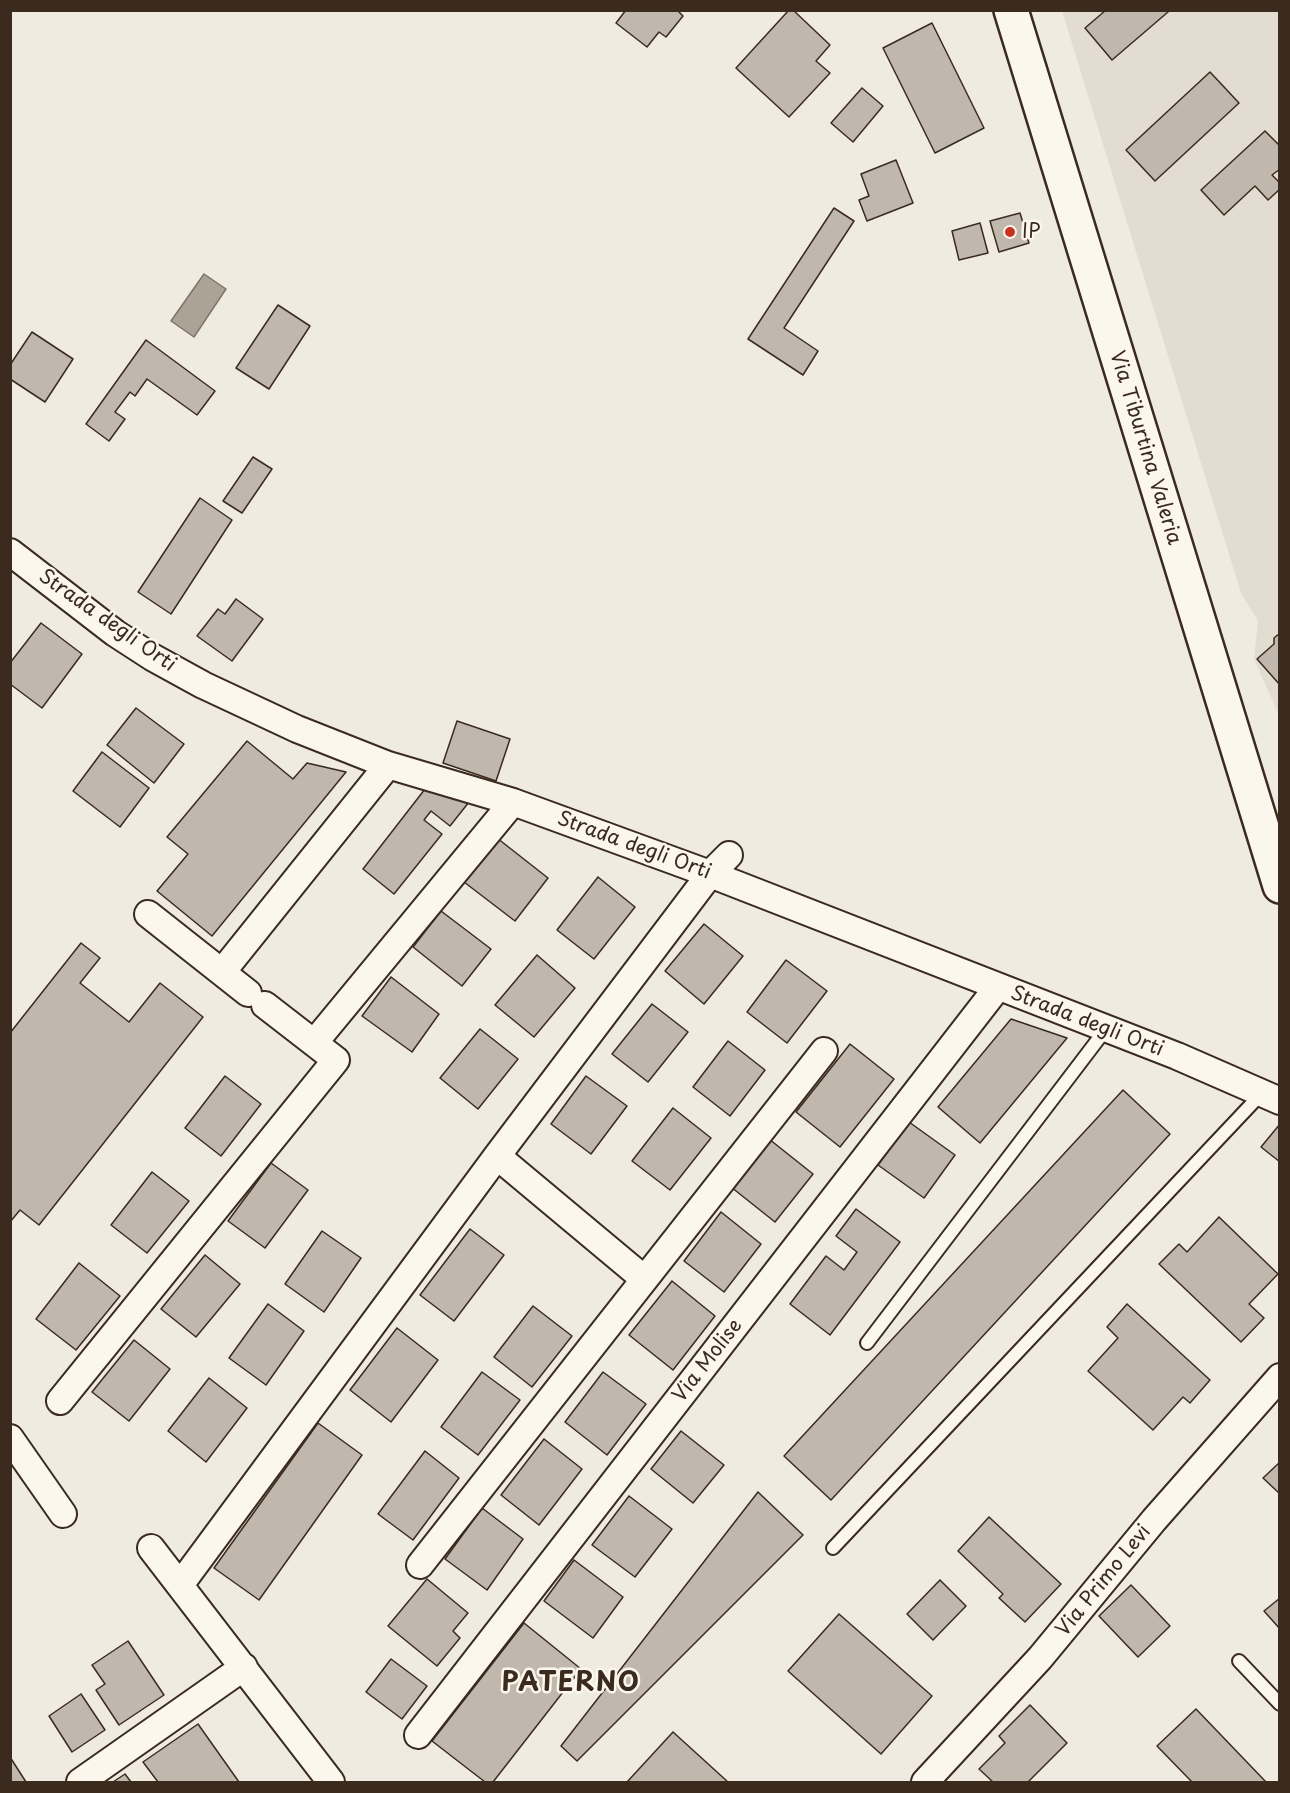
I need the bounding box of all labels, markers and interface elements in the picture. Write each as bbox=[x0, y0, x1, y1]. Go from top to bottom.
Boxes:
place label: IP bbox=[1022, 220, 1041, 244]
marker: IP bbox=[1003, 225, 1017, 239]
street label: Via Tiburtina Valeria bbox=[1104, 348, 1186, 548]
street label: Strada degli Orti bbox=[34, 565, 180, 677]
street label: Strada degli Orti bbox=[554, 807, 714, 885]
street label: Strada degli Orti bbox=[1007, 982, 1167, 1062]
street label: Via Molise bbox=[668, 1315, 748, 1407]
street label: Via Primo Levi bbox=[1052, 1520, 1156, 1642]
district label: PATERNO bbox=[503, 1668, 639, 1700]

